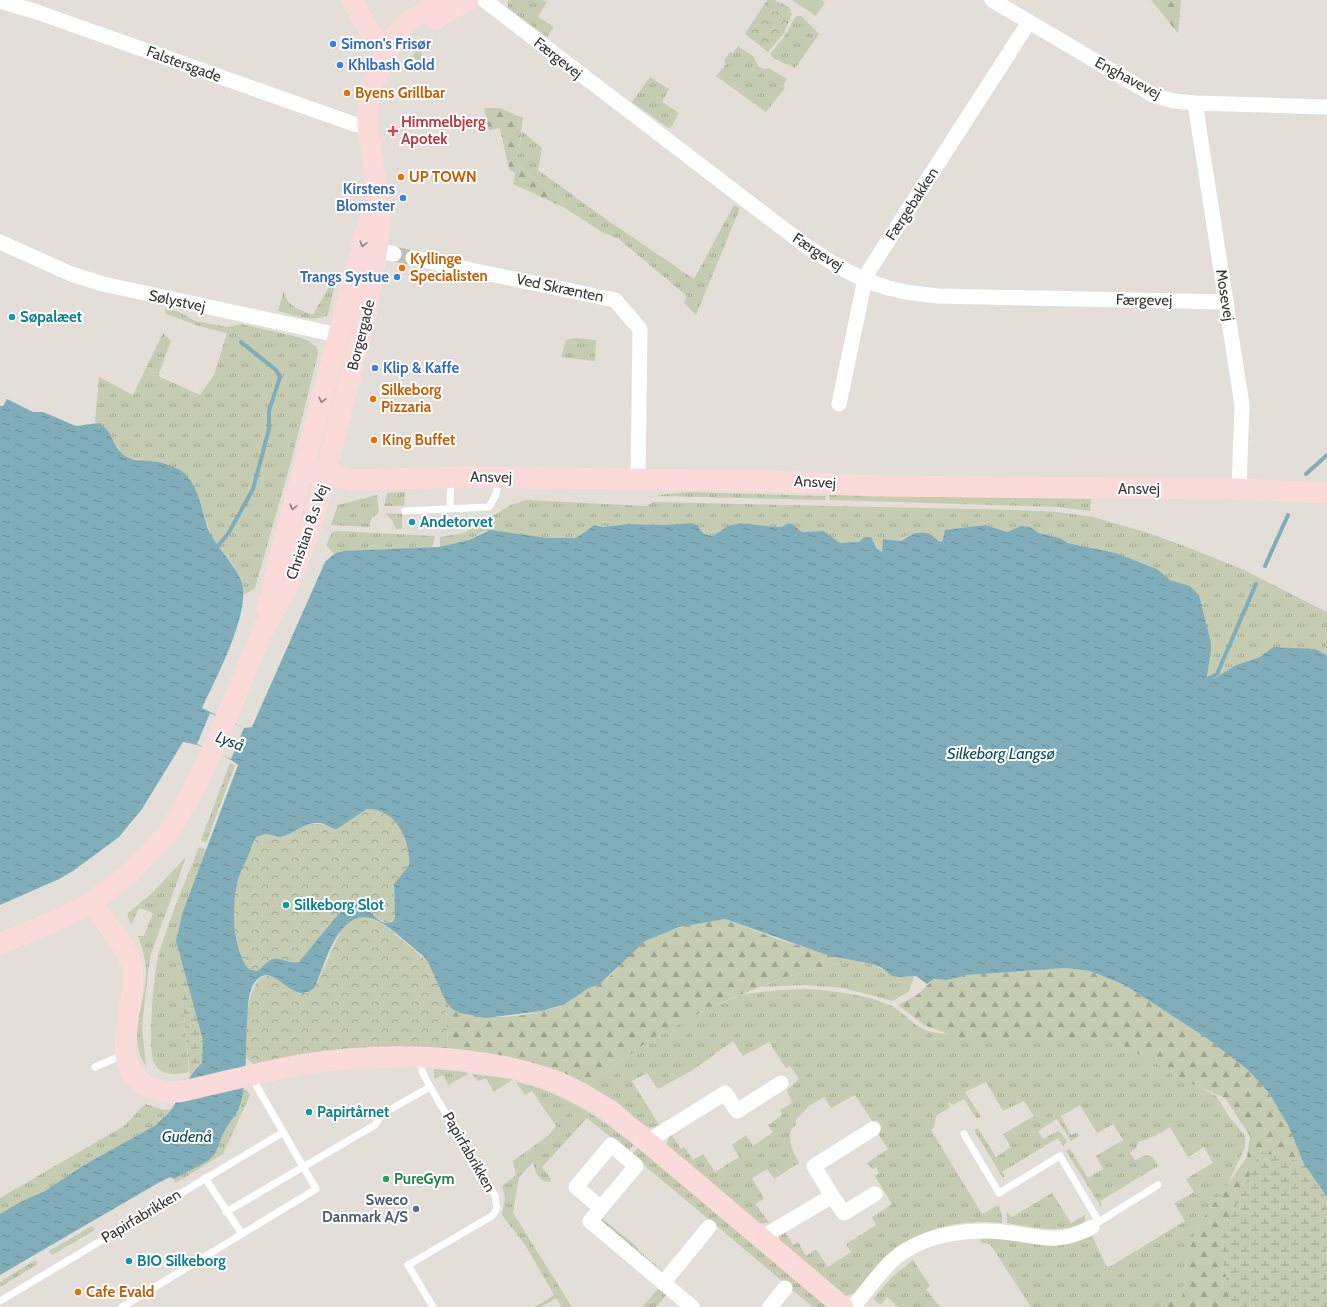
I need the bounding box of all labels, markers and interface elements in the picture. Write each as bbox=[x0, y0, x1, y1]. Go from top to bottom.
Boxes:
street label: Færgevej bbox=[530, 34, 586, 82]
place label: Simon's Frisør bbox=[341, 35, 431, 53]
marker: Simon's Frisør bbox=[328, 39, 338, 49]
street label: Falstersgade bbox=[144, 42, 224, 86]
street label: Enghavevej bbox=[1092, 53, 1164, 103]
place label: Khlbash Gold bbox=[348, 56, 435, 74]
marker: Khlbash Gold bbox=[335, 60, 345, 70]
place label: Byens Grillbar bbox=[355, 84, 445, 102]
marker: Byens Grillbar bbox=[342, 88, 352, 98]
place label: Himmelbjerg Apotek bbox=[401, 113, 486, 148]
marker: Himmelbjerg Apotek bbox=[388, 126, 398, 136]
street label: Færgebakken bbox=[882, 164, 942, 244]
place label: UP TOWN bbox=[409, 168, 477, 186]
marker: UP TOWN bbox=[396, 172, 406, 182]
place label: Kirstens Blomster bbox=[336, 180, 395, 215]
marker: Kirstens Blomster bbox=[398, 193, 408, 203]
street label: Færgevej bbox=[789, 229, 847, 275]
one-way arrow bbox=[359, 240, 368, 247]
place label: Kyllinge Specialisten bbox=[410, 250, 488, 285]
marker: Kyllinge Specialisten bbox=[397, 263, 407, 273]
place label: Trangs Systue bbox=[300, 268, 389, 286]
street label: Mosevej bbox=[1212, 268, 1238, 322]
street label: Ved Skrænten bbox=[515, 270, 605, 306]
marker: Trangs Systue bbox=[392, 272, 402, 282]
street label: Sølystvej bbox=[147, 286, 207, 316]
street label: Færgevej bbox=[1116, 291, 1172, 309]
street label: Borgergade bbox=[344, 297, 379, 372]
place label: Søpalæet bbox=[20, 308, 82, 326]
marker: Søpalæet bbox=[7, 312, 17, 322]
place label: Klip & Kaffe bbox=[383, 359, 460, 377]
marker: Klip & Kaffe bbox=[370, 363, 380, 373]
place label: Silkeborg Pizzaria bbox=[381, 381, 442, 416]
marker: Silkeborg Pizzaria bbox=[368, 394, 378, 404]
one-way arrow bbox=[318, 396, 327, 403]
place label: King Buffet bbox=[382, 431, 455, 449]
marker: King Buffet bbox=[369, 435, 379, 445]
street label: Ansvej bbox=[470, 468, 512, 486]
street label: Ansvej bbox=[794, 472, 836, 492]
street label: Ansvej bbox=[1118, 480, 1160, 498]
street label: Christian 8.s Vej bbox=[282, 482, 332, 582]
one-way arrow bbox=[290, 504, 298, 510]
place label: Andetorvet bbox=[420, 513, 493, 531]
marker: Andetorvet bbox=[407, 517, 417, 527]
water label: Lyså bbox=[213, 727, 247, 755]
water label: Silkeborg Langsø bbox=[947, 744, 1056, 763]
place label: Silkeborg Slot bbox=[294, 896, 384, 914]
marker: Silkeborg Slot bbox=[281, 900, 291, 910]
place label: Papirtårnet bbox=[317, 1103, 389, 1121]
marker: Papirtårnet bbox=[304, 1107, 314, 1117]
street label: Papirfabrikken bbox=[439, 1109, 499, 1195]
water label: Gudenå bbox=[162, 1127, 212, 1146]
place label: PureGym bbox=[394, 1170, 454, 1188]
marker: PureGym bbox=[381, 1174, 391, 1184]
street label: Papirfabrikken bbox=[98, 1185, 184, 1247]
place label: Sweco Danmark A/S bbox=[322, 1191, 408, 1226]
marker: Sweco Danmark A/S bbox=[411, 1204, 421, 1214]
place label: BIO Silkeborg bbox=[137, 1252, 226, 1270]
marker: BIO Silkeborg bbox=[124, 1256, 134, 1266]
place label: Cafe Evald bbox=[86, 1283, 154, 1301]
marker: Cafe Evald bbox=[73, 1287, 83, 1297]

